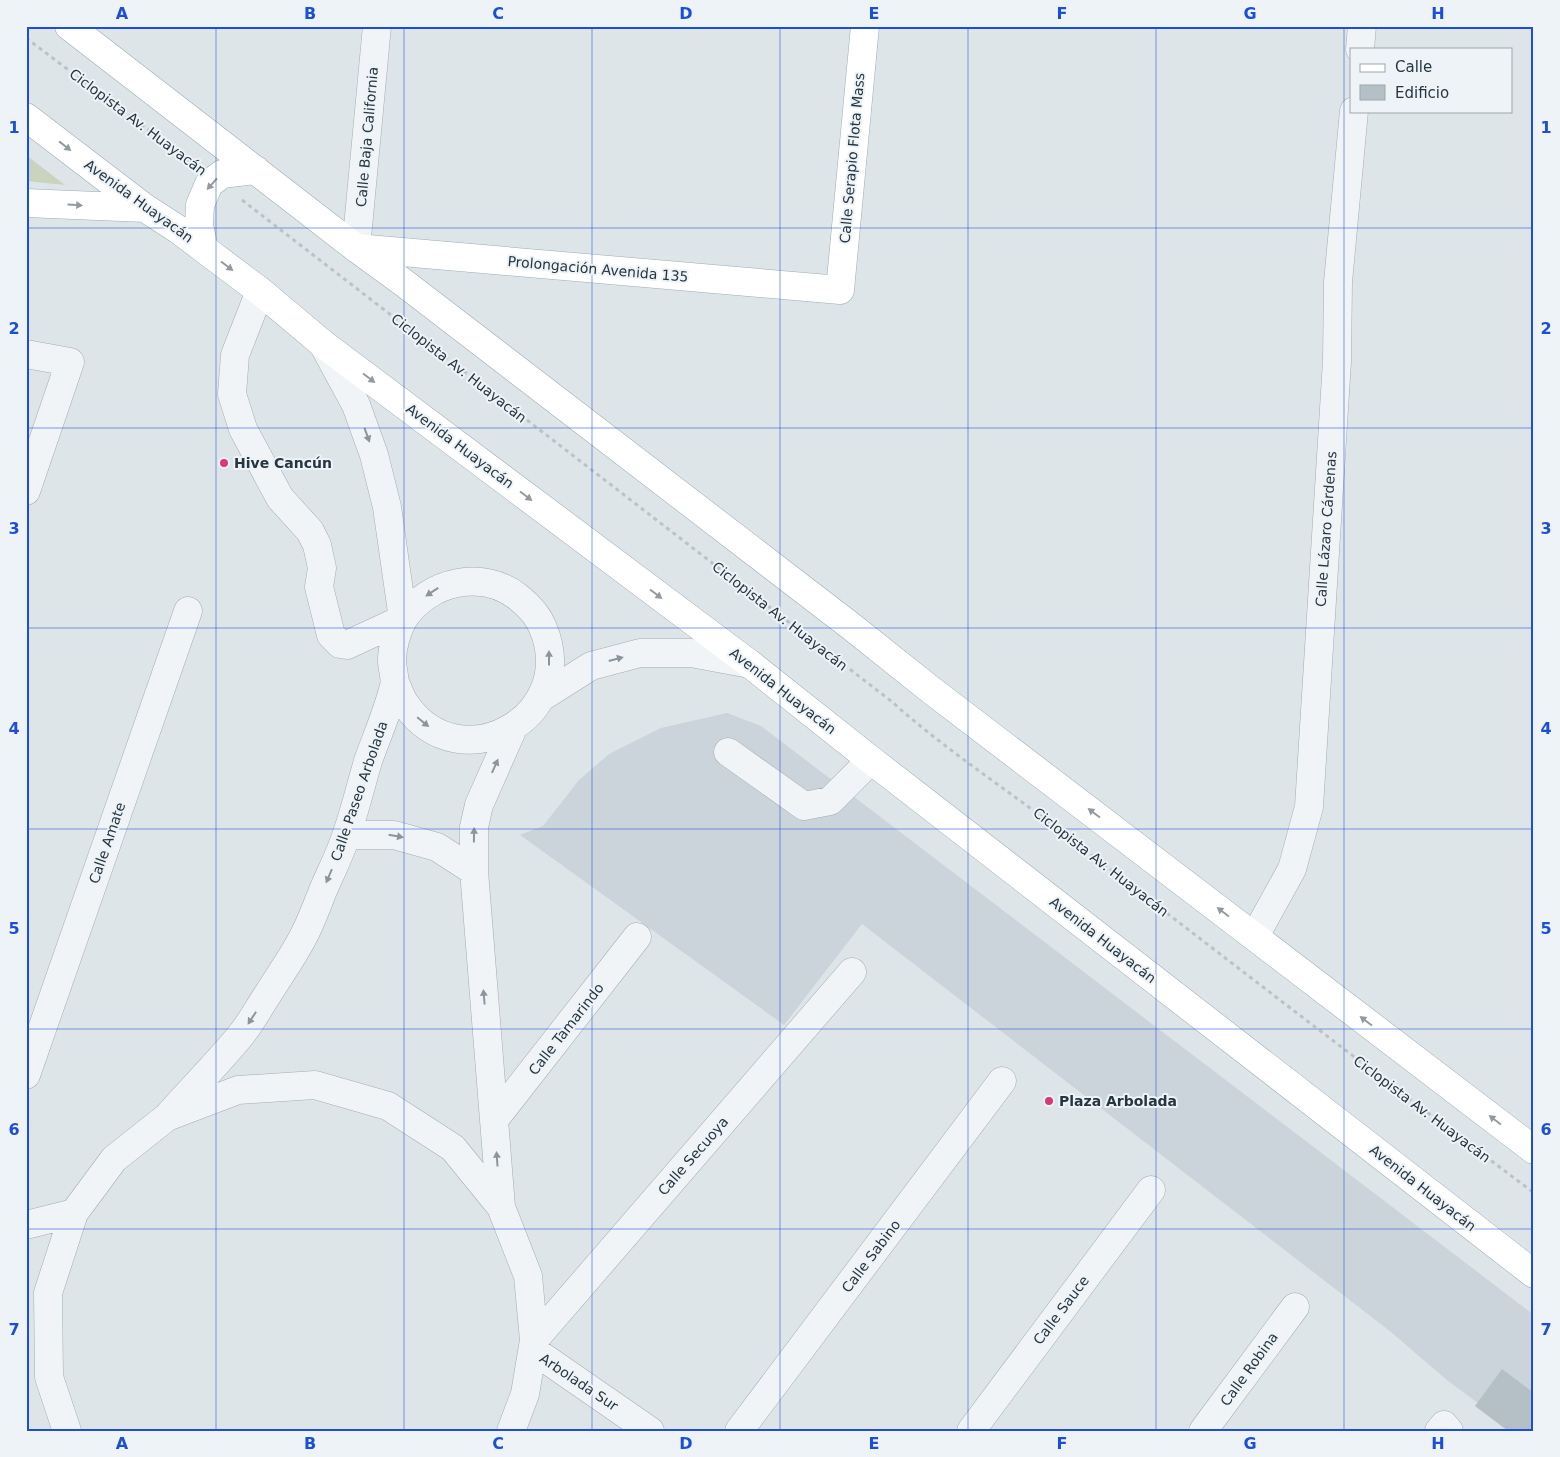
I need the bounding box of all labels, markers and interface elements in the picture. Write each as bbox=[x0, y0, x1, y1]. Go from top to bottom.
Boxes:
text: A bbox=[116, 4, 129, 23]
text: B bbox=[304, 4, 316, 23]
text: C bbox=[492, 4, 504, 23]
text: D bbox=[679, 4, 693, 23]
text: E bbox=[869, 4, 879, 23]
text: F bbox=[1057, 4, 1067, 23]
text: G bbox=[1243, 4, 1257, 23]
text: H bbox=[1431, 4, 1445, 23]
legend bbox=[1350, 48, 1512, 112]
text: Calle bbox=[1395, 58, 1432, 76]
street label: Ciclopista Av. Huayacán bbox=[66, 65, 210, 179]
street label: Calle Baja California bbox=[353, 66, 381, 208]
street label: Calle Serapio Flota Mass bbox=[837, 72, 867, 244]
text: Edificio bbox=[1395, 84, 1449, 102]
text: 1 bbox=[8, 118, 20, 137]
text: 1 bbox=[1540, 118, 1552, 137]
one-way arrow bbox=[58, 141, 71, 152]
street label: Avenida Huayacán bbox=[82, 156, 196, 246]
one-way arrow bbox=[206, 177, 218, 189]
one-way arrow bbox=[67, 201, 83, 209]
street label: Prolongación Avenida 135 bbox=[507, 253, 689, 285]
one-way arrow bbox=[220, 261, 233, 272]
street label: Ciclopista Av. Huayacán bbox=[388, 310, 530, 426]
text: 2 bbox=[8, 319, 20, 338]
text: 2 bbox=[1540, 319, 1552, 338]
one-way arrow bbox=[362, 372, 375, 383]
street label: Avenida Huayacán bbox=[403, 400, 517, 492]
one-way arrow bbox=[363, 428, 371, 442]
street label: Calle Lázaro Cárdenas bbox=[1313, 451, 1339, 607]
place label: Hive Cancún bbox=[234, 455, 332, 471]
marker: Hive Cancún bbox=[218, 457, 230, 469]
one-way arrow bbox=[519, 491, 532, 502]
text: 3 bbox=[8, 519, 20, 538]
text: 3 bbox=[1540, 519, 1552, 538]
street label: Ciclopista Av. Huayacán bbox=[709, 558, 851, 674]
one-way arrow bbox=[426, 588, 439, 597]
one-way arrow bbox=[649, 589, 663, 599]
street label: Avenida Huayacán bbox=[727, 645, 839, 737]
one-way arrow bbox=[545, 650, 553, 666]
one-way arrow bbox=[608, 655, 623, 663]
one-way arrow bbox=[416, 716, 429, 727]
text: 4 bbox=[8, 719, 20, 738]
street label: Calle Paseo Arbolada bbox=[327, 719, 391, 863]
text: 4 bbox=[1540, 719, 1552, 738]
one-way arrow bbox=[492, 759, 500, 773]
street label: Calle Amate bbox=[86, 800, 128, 886]
street label: Ciclopista Av. Huayacán bbox=[1030, 804, 1172, 920]
one-way arrow bbox=[1088, 808, 1101, 819]
one-way arrow bbox=[470, 826, 478, 842]
one-way arrow bbox=[388, 833, 404, 841]
one-way arrow bbox=[325, 869, 333, 883]
street label: Avenida Huayacán bbox=[1047, 894, 1159, 986]
one-way arrow bbox=[1217, 906, 1230, 917]
text: 5 bbox=[8, 919, 20, 938]
text: 5 bbox=[1540, 919, 1552, 938]
street label: Calle Tamarindo bbox=[525, 980, 607, 1078]
one-way arrow bbox=[480, 988, 488, 1004]
one-way arrow bbox=[247, 1011, 257, 1025]
one-way arrow bbox=[1359, 1016, 1373, 1026]
street label: Ciclopista Av. Huayacán bbox=[1350, 1052, 1494, 1166]
place label: Plaza Arbolada bbox=[1059, 1093, 1177, 1109]
marker: Plaza Arbolada bbox=[1043, 1095, 1055, 1107]
street label: Calle Secuoya bbox=[655, 1114, 731, 1198]
one-way arrow bbox=[1488, 1115, 1502, 1125]
text: 6 bbox=[8, 1120, 20, 1139]
text: 6 bbox=[1540, 1120, 1552, 1139]
street label: Avenida Huayacán bbox=[1367, 1142, 1479, 1234]
one-way arrow bbox=[493, 1150, 501, 1166]
street label: Calle Sabino bbox=[838, 1216, 904, 1296]
street label: Calle Sauce bbox=[1030, 1272, 1092, 1348]
text: 7 bbox=[8, 1320, 20, 1339]
text: 7 bbox=[1540, 1320, 1552, 1339]
street label: Calle Robina bbox=[1217, 1329, 1281, 1409]
street label: Arbolada Sur bbox=[537, 1350, 621, 1414]
text: A bbox=[116, 1434, 129, 1453]
text: B bbox=[304, 1434, 316, 1453]
text: C bbox=[492, 1434, 504, 1453]
text: D bbox=[679, 1434, 693, 1453]
text: E bbox=[869, 1434, 879, 1453]
text: F bbox=[1057, 1434, 1067, 1453]
text: G bbox=[1243, 1434, 1257, 1453]
text: H bbox=[1431, 1434, 1445, 1453]

